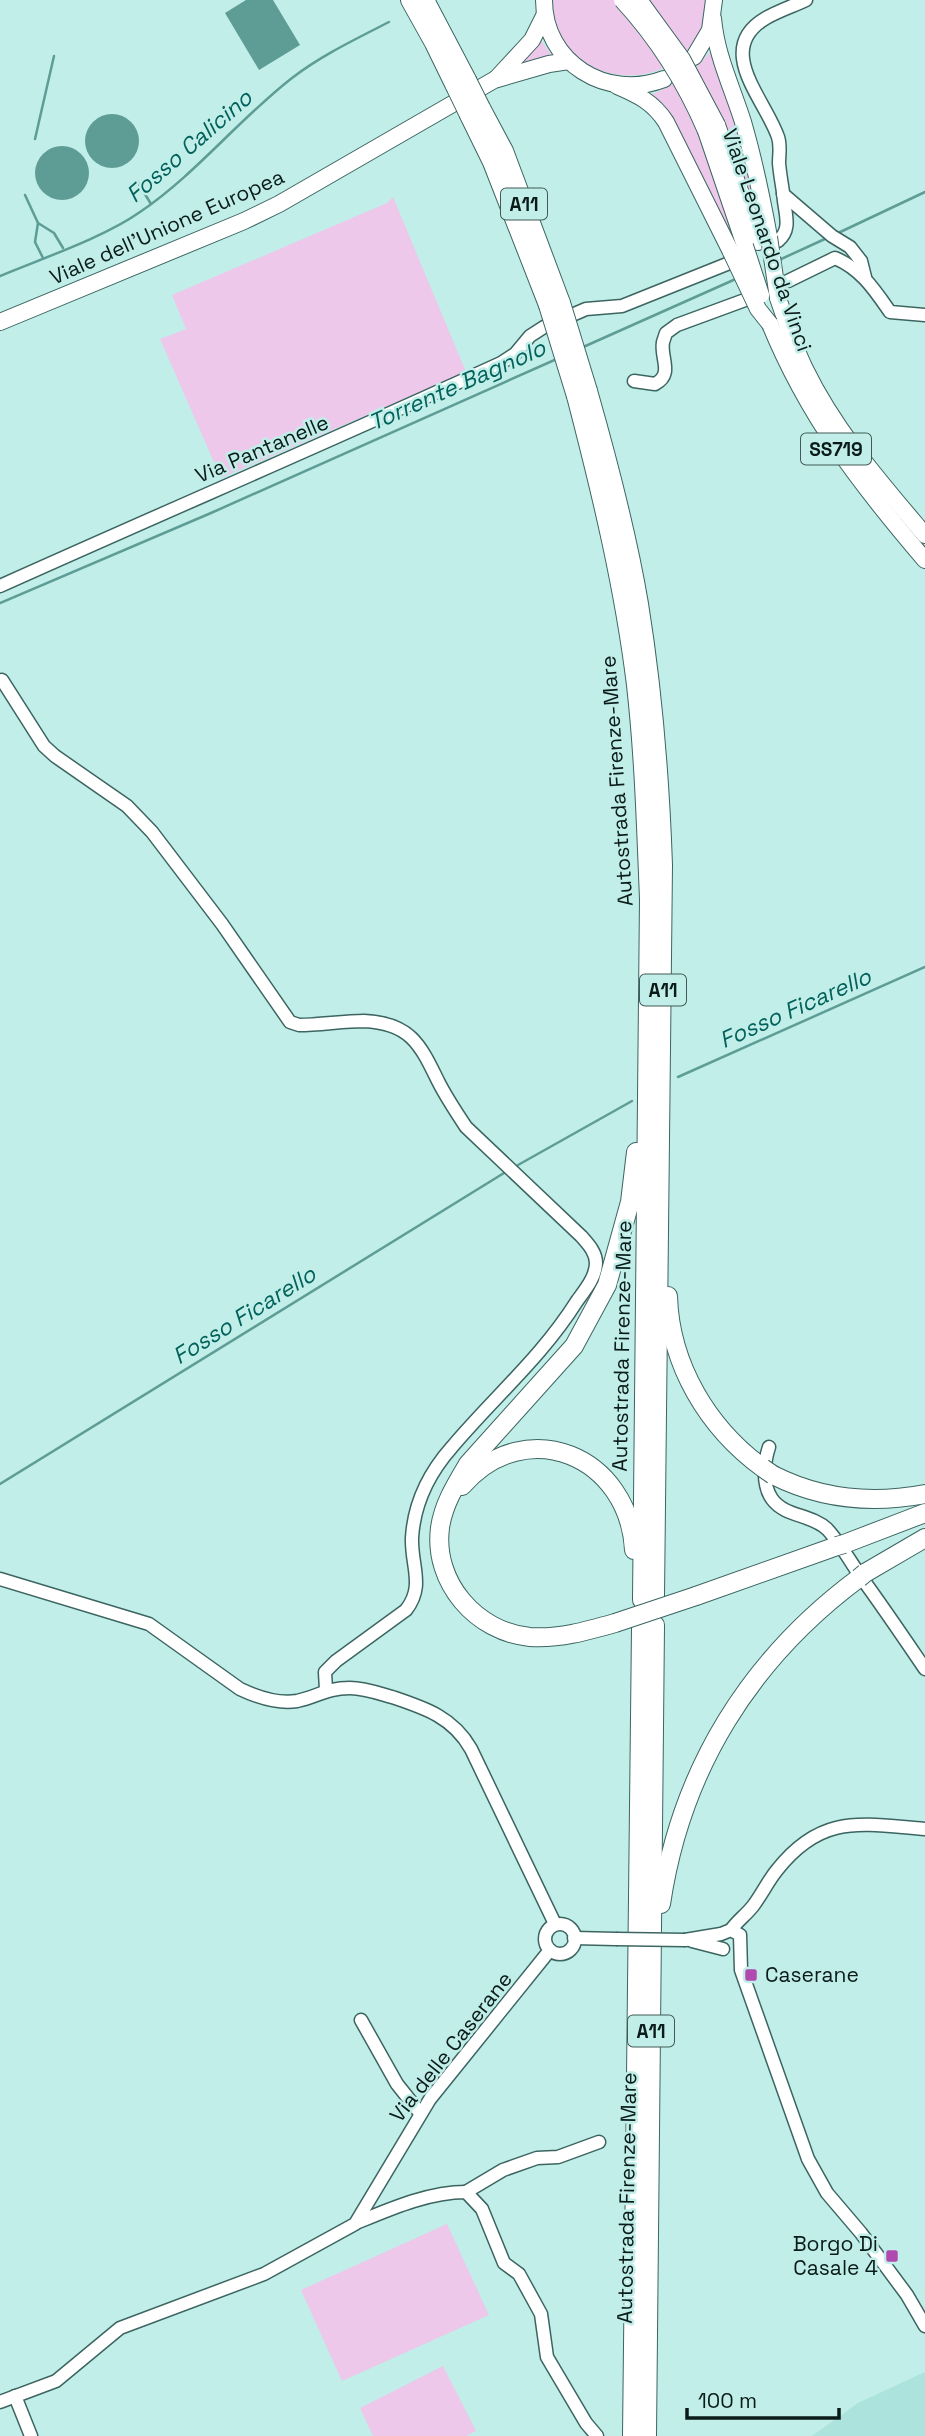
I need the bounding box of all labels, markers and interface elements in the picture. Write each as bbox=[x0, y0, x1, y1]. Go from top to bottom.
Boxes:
water label: Fosso Calicino bbox=[120, 82, 259, 209]
street label: Viale Leonardo da Vinci bbox=[717, 125, 818, 355]
street label: Viale dell'Unione Europea bbox=[45, 163, 288, 290]
road number: A11 bbox=[501, 188, 547, 220]
water label: Torrente Bagnolo bbox=[364, 332, 551, 437]
street label: Via Pantanelle bbox=[191, 408, 333, 489]
road number: SS719 bbox=[801, 433, 871, 464]
street label: Autostrada Firenze-Mare bbox=[594, 655, 639, 907]
water label: Fosso Ficarello bbox=[714, 961, 876, 1055]
road number: A11 bbox=[640, 974, 686, 1006]
street label: Autostrada Firenze-Mare bbox=[606, 1220, 637, 1472]
water label: Fosso Ficarello bbox=[167, 1259, 322, 1371]
place label: Caserane bbox=[765, 1961, 859, 1988]
street label: Via delle Caserane bbox=[383, 1966, 518, 2127]
marker: Caserane bbox=[743, 1967, 759, 1983]
road number: A11 bbox=[628, 2016, 674, 2047]
street label: Autostrada Firenze-Mare bbox=[611, 2072, 642, 2324]
place label: Borgo Di Casale 4 bbox=[793, 2230, 878, 2281]
marker: Borgo Di Casale 4 bbox=[884, 2248, 900, 2264]
scale bar bbox=[687, 2376, 839, 2420]
text: 100 m bbox=[698, 2387, 757, 2414]

